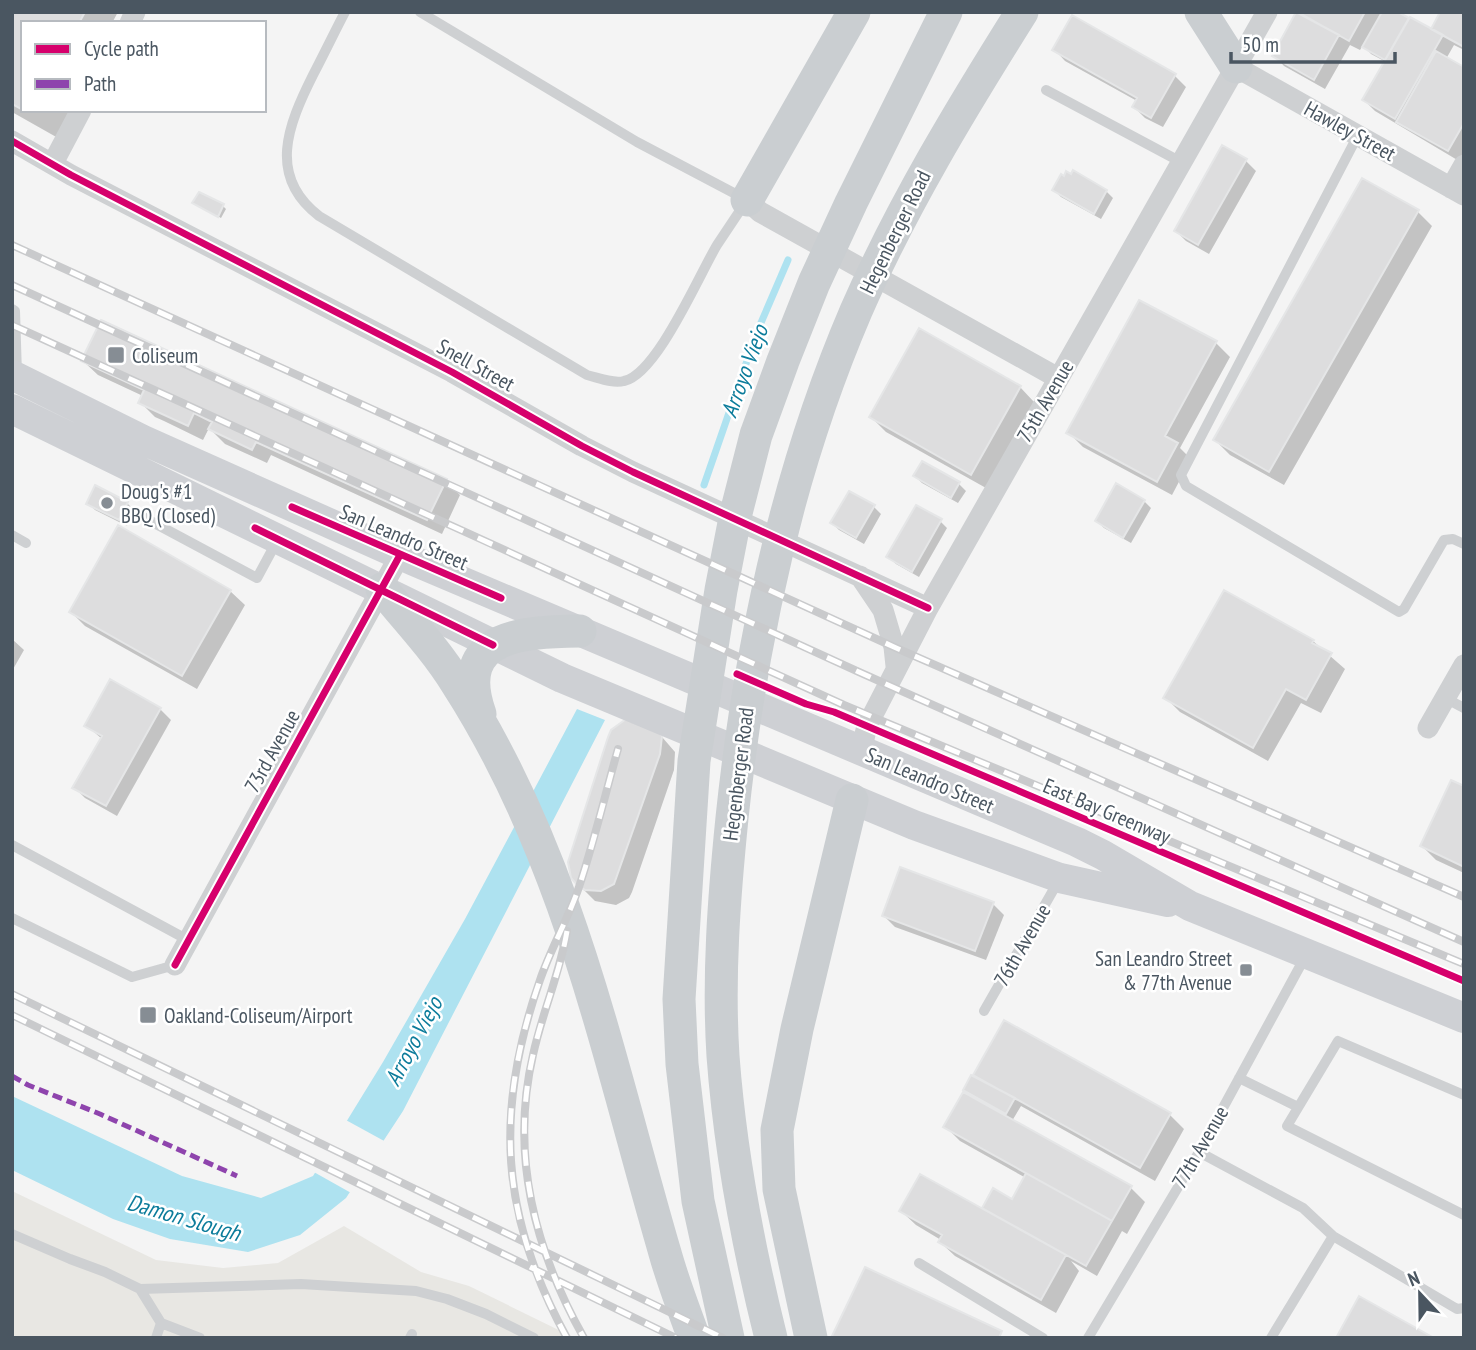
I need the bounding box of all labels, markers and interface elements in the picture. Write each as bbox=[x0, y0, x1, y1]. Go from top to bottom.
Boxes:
legend bbox=[21, 21, 266, 112]
scale bar bbox=[1231, 21, 1396, 65]
text: 50 m bbox=[1242, 31, 1279, 58]
text: Cycle path bbox=[84, 35, 159, 62]
text: Path bbox=[84, 70, 116, 97]
street label: Hawley Street bbox=[1300, 95, 1401, 167]
street label: Hegenberger Road bbox=[853, 166, 937, 298]
water label: Arroyo Viejo bbox=[714, 319, 775, 421]
street label: Snell Street bbox=[432, 333, 520, 397]
place label: Coliseum bbox=[132, 342, 198, 369]
marker: Coliseum bbox=[106, 345, 126, 365]
street label: 75th Avenue bbox=[1011, 355, 1079, 447]
place label: Doug's #1 BBQ (Closed) bbox=[121, 478, 215, 529]
marker: Doug's #1 BBQ (Closed) bbox=[99, 495, 115, 511]
street label: San Leandro Street bbox=[336, 498, 473, 576]
street label: 73rd Avenue bbox=[238, 705, 306, 797]
street label: Hegenberger Road bbox=[716, 706, 760, 842]
street label: San Leandro Street bbox=[862, 741, 999, 819]
street label: East Bay Greenway bbox=[1039, 772, 1175, 850]
street label: 76th Avenue bbox=[988, 899, 1056, 991]
place label: San Leandro Street & 77th Avenue bbox=[1095, 945, 1232, 996]
marker: San Leandro Street & 77th Avenue bbox=[1238, 962, 1254, 978]
water label: Arroyo Viejo bbox=[378, 990, 449, 1090]
place label: Oakland-Coliseum/Airport bbox=[164, 1002, 353, 1029]
marker: Oakland-Coliseum/Airport bbox=[138, 1005, 158, 1025]
street label: 77th Avenue bbox=[1166, 1101, 1234, 1193]
water label: Damon Slough bbox=[124, 1187, 246, 1247]
north arrow bbox=[1385, 1259, 1455, 1329]
text: N bbox=[1404, 1265, 1423, 1291]

